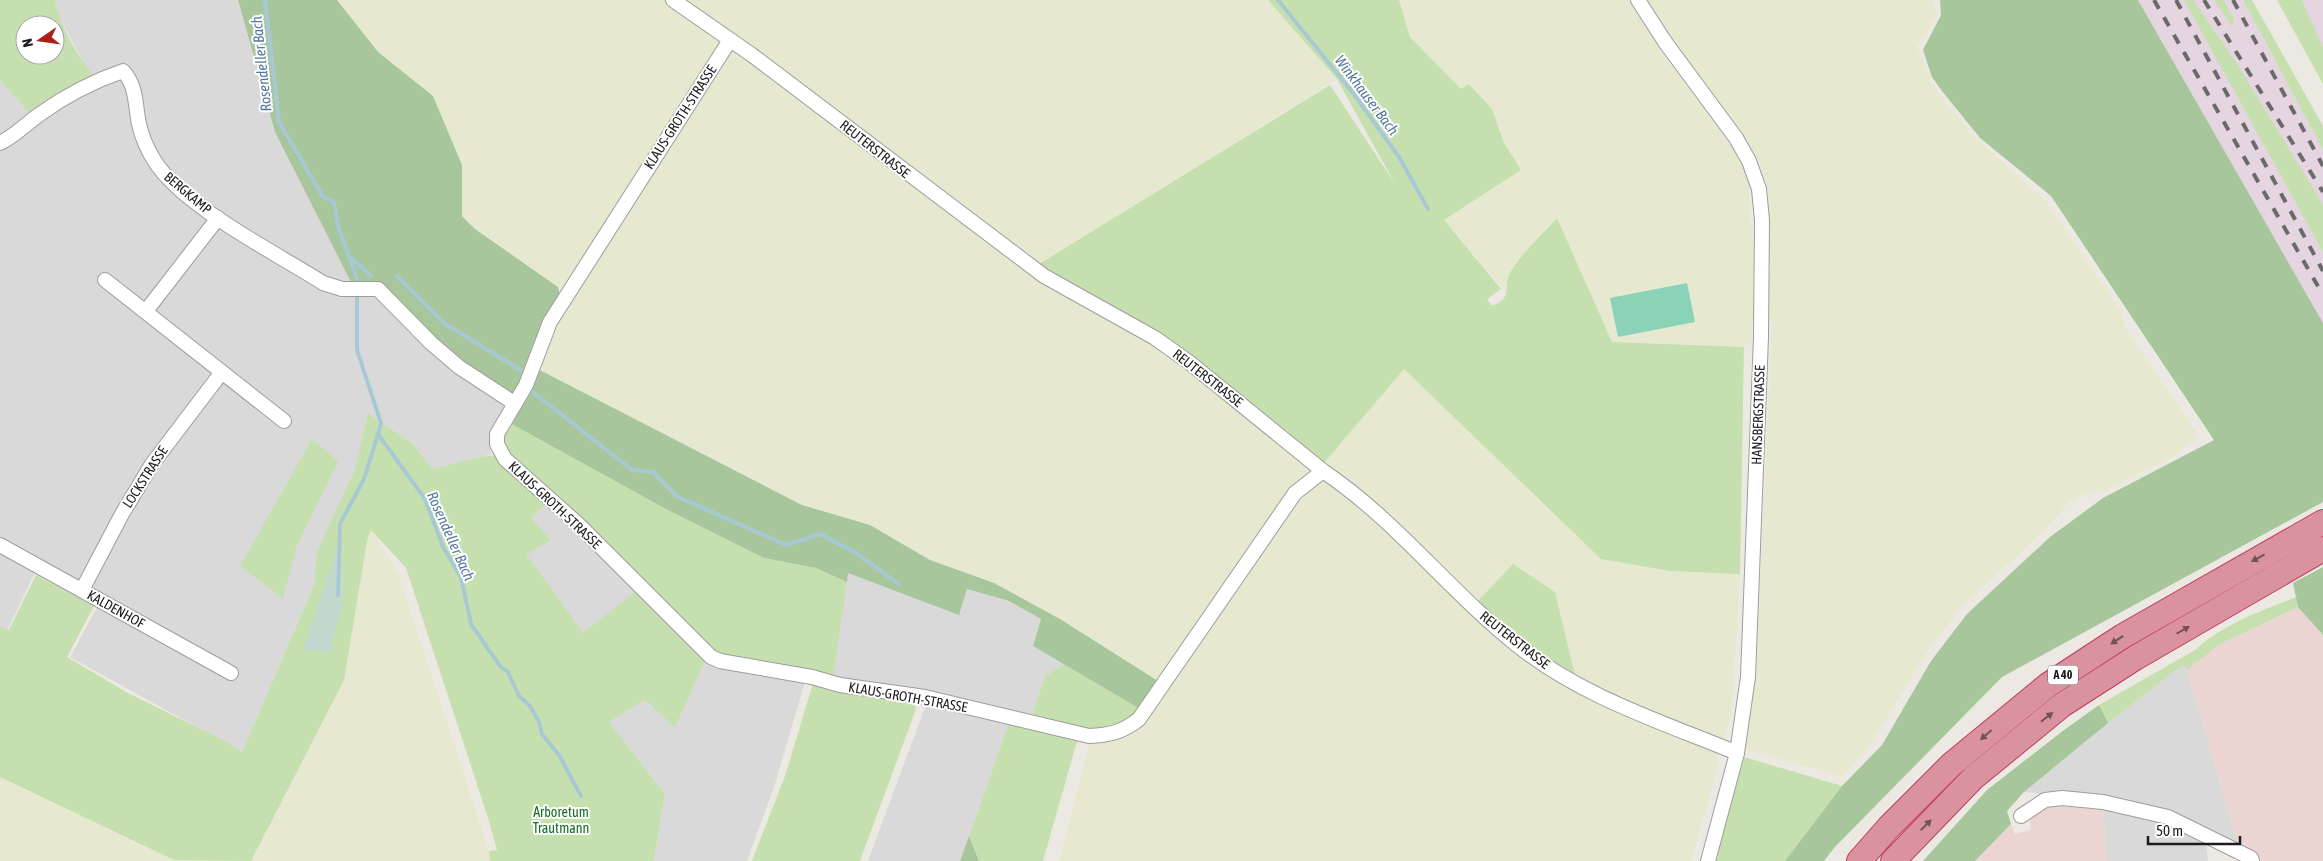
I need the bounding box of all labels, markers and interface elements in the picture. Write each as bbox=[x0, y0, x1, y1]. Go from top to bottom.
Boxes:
north arrow bbox=[15, 15, 65, 65]
water label: Rosendeller Bach bbox=[248, 15, 274, 113]
text: N bbox=[19, 37, 36, 49]
water label: Winkhauser Bach bbox=[1332, 52, 1402, 138]
street label: KLAUS-GROTH-STRASSE bbox=[641, 62, 720, 172]
street label: REUTERSTRASSE bbox=[837, 117, 913, 181]
street label: BERGKAMP bbox=[161, 169, 215, 217]
street label: REUTERSTRASSE bbox=[1170, 346, 1246, 410]
street label: HANSBERGSTRASSE bbox=[1748, 365, 1768, 465]
street label: LOCKSTRASSE bbox=[119, 443, 171, 511]
street label: KLAUS-GROTH-STRASSE bbox=[506, 458, 604, 552]
water label: Rosendeller Bach bbox=[424, 489, 478, 583]
one-way arrow bbox=[2251, 554, 2265, 563]
street label: KALDENHOF bbox=[85, 587, 148, 631]
street label: REUTERSTRASSE bbox=[1477, 608, 1553, 672]
one-way arrow bbox=[2177, 625, 2190, 634]
one-way arrow bbox=[2111, 635, 2124, 644]
road number: A 40 bbox=[2048, 666, 2078, 684]
street label: KLAUS-GROTH-STRASSE bbox=[847, 679, 969, 715]
one-way arrow bbox=[2040, 712, 2053, 722]
one-way arrow bbox=[1980, 729, 1992, 740]
park label: Arboretum Trautmann bbox=[533, 804, 589, 836]
scale bar bbox=[2148, 814, 2240, 846]
one-way arrow bbox=[1920, 820, 1932, 832]
text: 50 m bbox=[2156, 822, 2183, 839]

